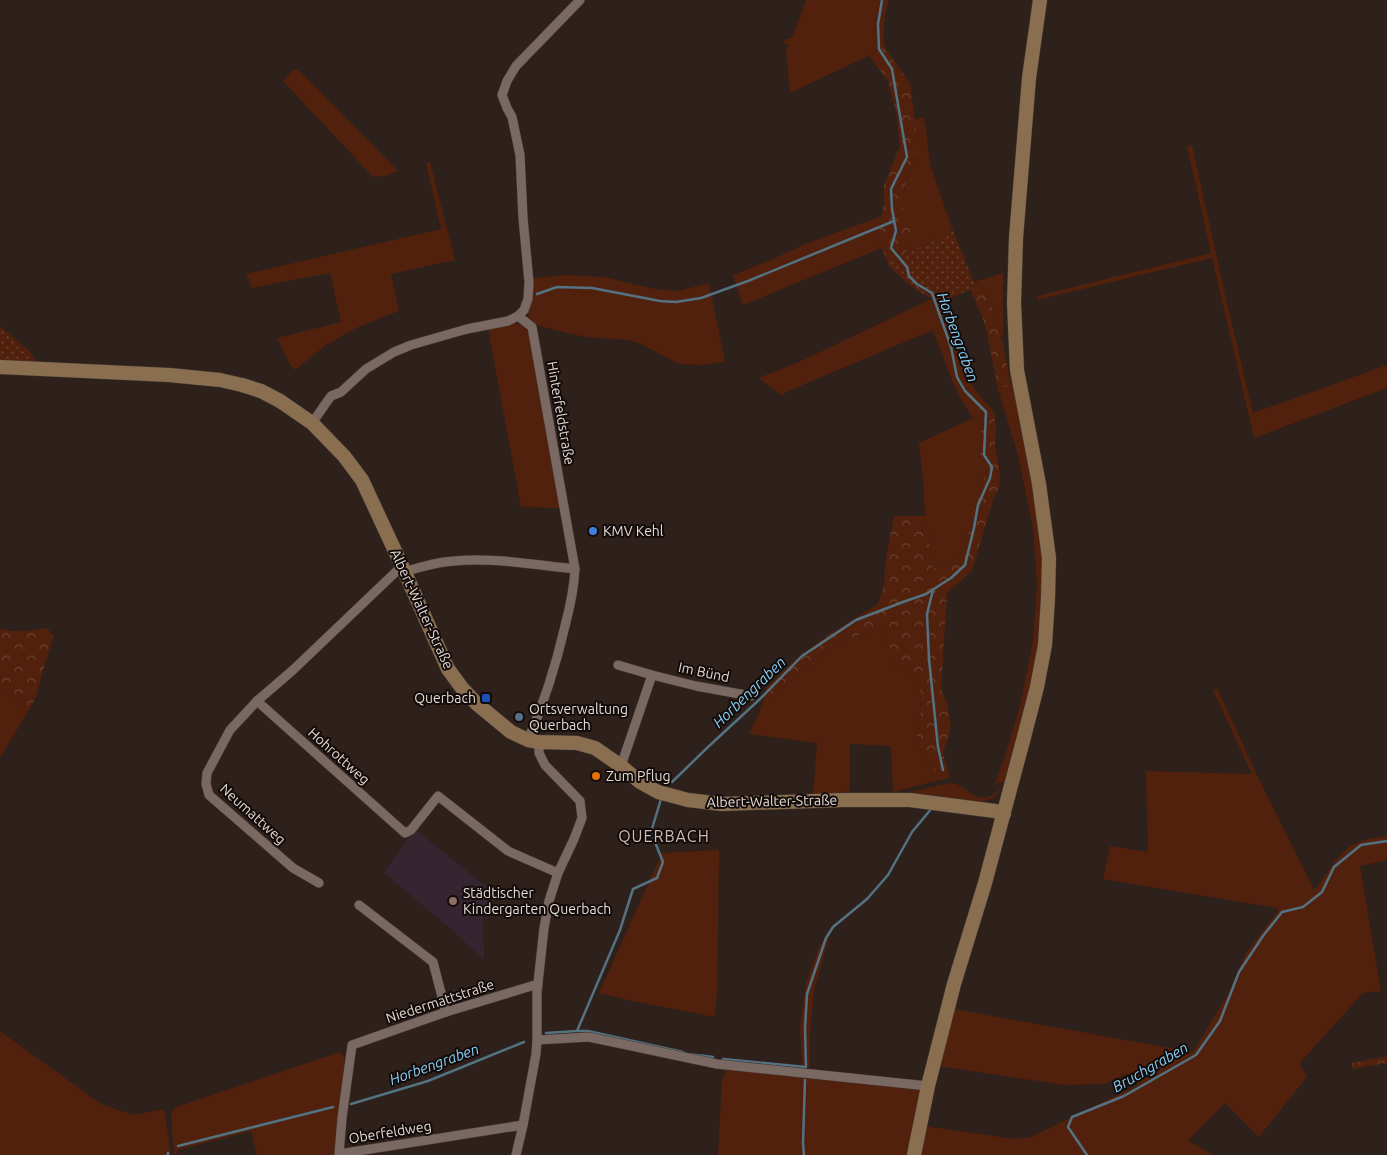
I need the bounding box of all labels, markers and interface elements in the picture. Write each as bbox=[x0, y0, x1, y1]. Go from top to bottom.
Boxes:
water label: Horbengraben bbox=[934, 290, 982, 384]
street label: Hinterfeldstraße bbox=[544, 360, 578, 466]
place label: KMV Kehl bbox=[603, 523, 664, 539]
marker: KMV Kehl bbox=[587, 525, 599, 537]
street label: Albert-Walter-Straße bbox=[387, 546, 457, 672]
water label: Horbengraben bbox=[709, 653, 789, 731]
street label: Im Bünd bbox=[677, 659, 731, 685]
place label: Querbach bbox=[414, 690, 476, 706]
marker: Querbach bbox=[480, 692, 492, 704]
place label: Ortsverwaltung Querbach bbox=[529, 701, 628, 733]
marker: Ortsverwaltung Querbach bbox=[513, 711, 525, 723]
street label: Hohrottweg bbox=[305, 724, 373, 788]
place label: Zum Pflug bbox=[606, 768, 671, 784]
marker: Zum Pflug bbox=[590, 770, 602, 782]
street label: Neumattweg bbox=[217, 780, 289, 848]
street label: Albert-Walter-Straße bbox=[707, 792, 837, 810]
district label: QUERBACH bbox=[618, 827, 710, 845]
place label: Städtischer Kindergarten Querbach bbox=[463, 885, 611, 917]
marker: Städtischer Kindergarten Querbach bbox=[447, 895, 459, 907]
street label: Niedermattstraße bbox=[384, 976, 496, 1026]
water label: Bruchgraben bbox=[1109, 1039, 1191, 1095]
water label: Horbengraben bbox=[387, 1040, 481, 1088]
street label: Oberfeldweg bbox=[347, 1118, 433, 1146]

